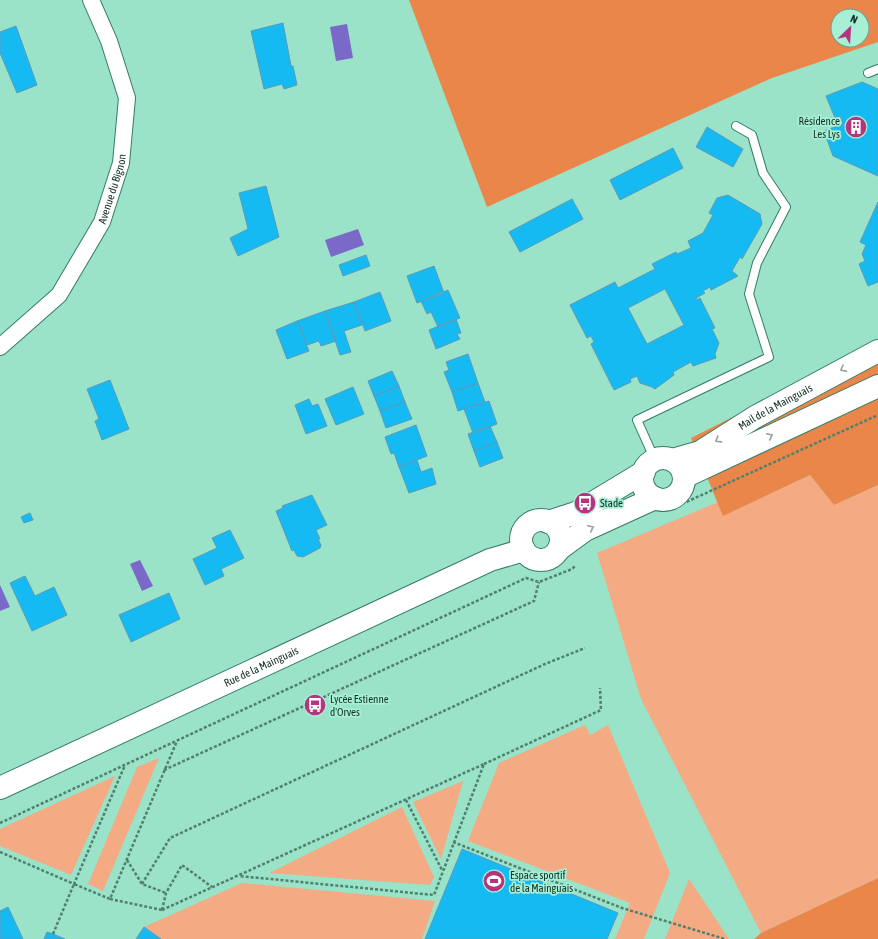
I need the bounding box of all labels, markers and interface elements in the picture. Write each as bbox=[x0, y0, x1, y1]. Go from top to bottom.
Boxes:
north arrow bbox=[830, 8, 870, 48]
text: N bbox=[849, 12, 860, 26]
building icon: Résidence Les Lys bbox=[843, 114, 869, 140]
place label: Résidence Les Lys bbox=[798, 115, 840, 140]
street label: Avenue du Bignon bbox=[96, 154, 128, 225]
one-way arrow bbox=[840, 364, 847, 372]
street label: Mail de la Mainguais bbox=[736, 381, 814, 432]
one-way arrow bbox=[766, 433, 773, 441]
one-way arrow bbox=[715, 436, 722, 443]
bus stop icon: Stade bbox=[572, 490, 598, 516]
place label: Stade bbox=[600, 497, 623, 509]
one-way arrow bbox=[587, 525, 595, 533]
street label: Rue de la Mainguais bbox=[222, 644, 300, 689]
bus stop icon: Lycée Estienne d'Orves bbox=[302, 692, 328, 718]
place label: Lycée Estienne d'Orves bbox=[330, 693, 389, 718]
sports icon: Espace sportif de la Mainguais bbox=[481, 868, 507, 894]
place label: Espace sportif de la Mainguais bbox=[510, 869, 573, 894]

